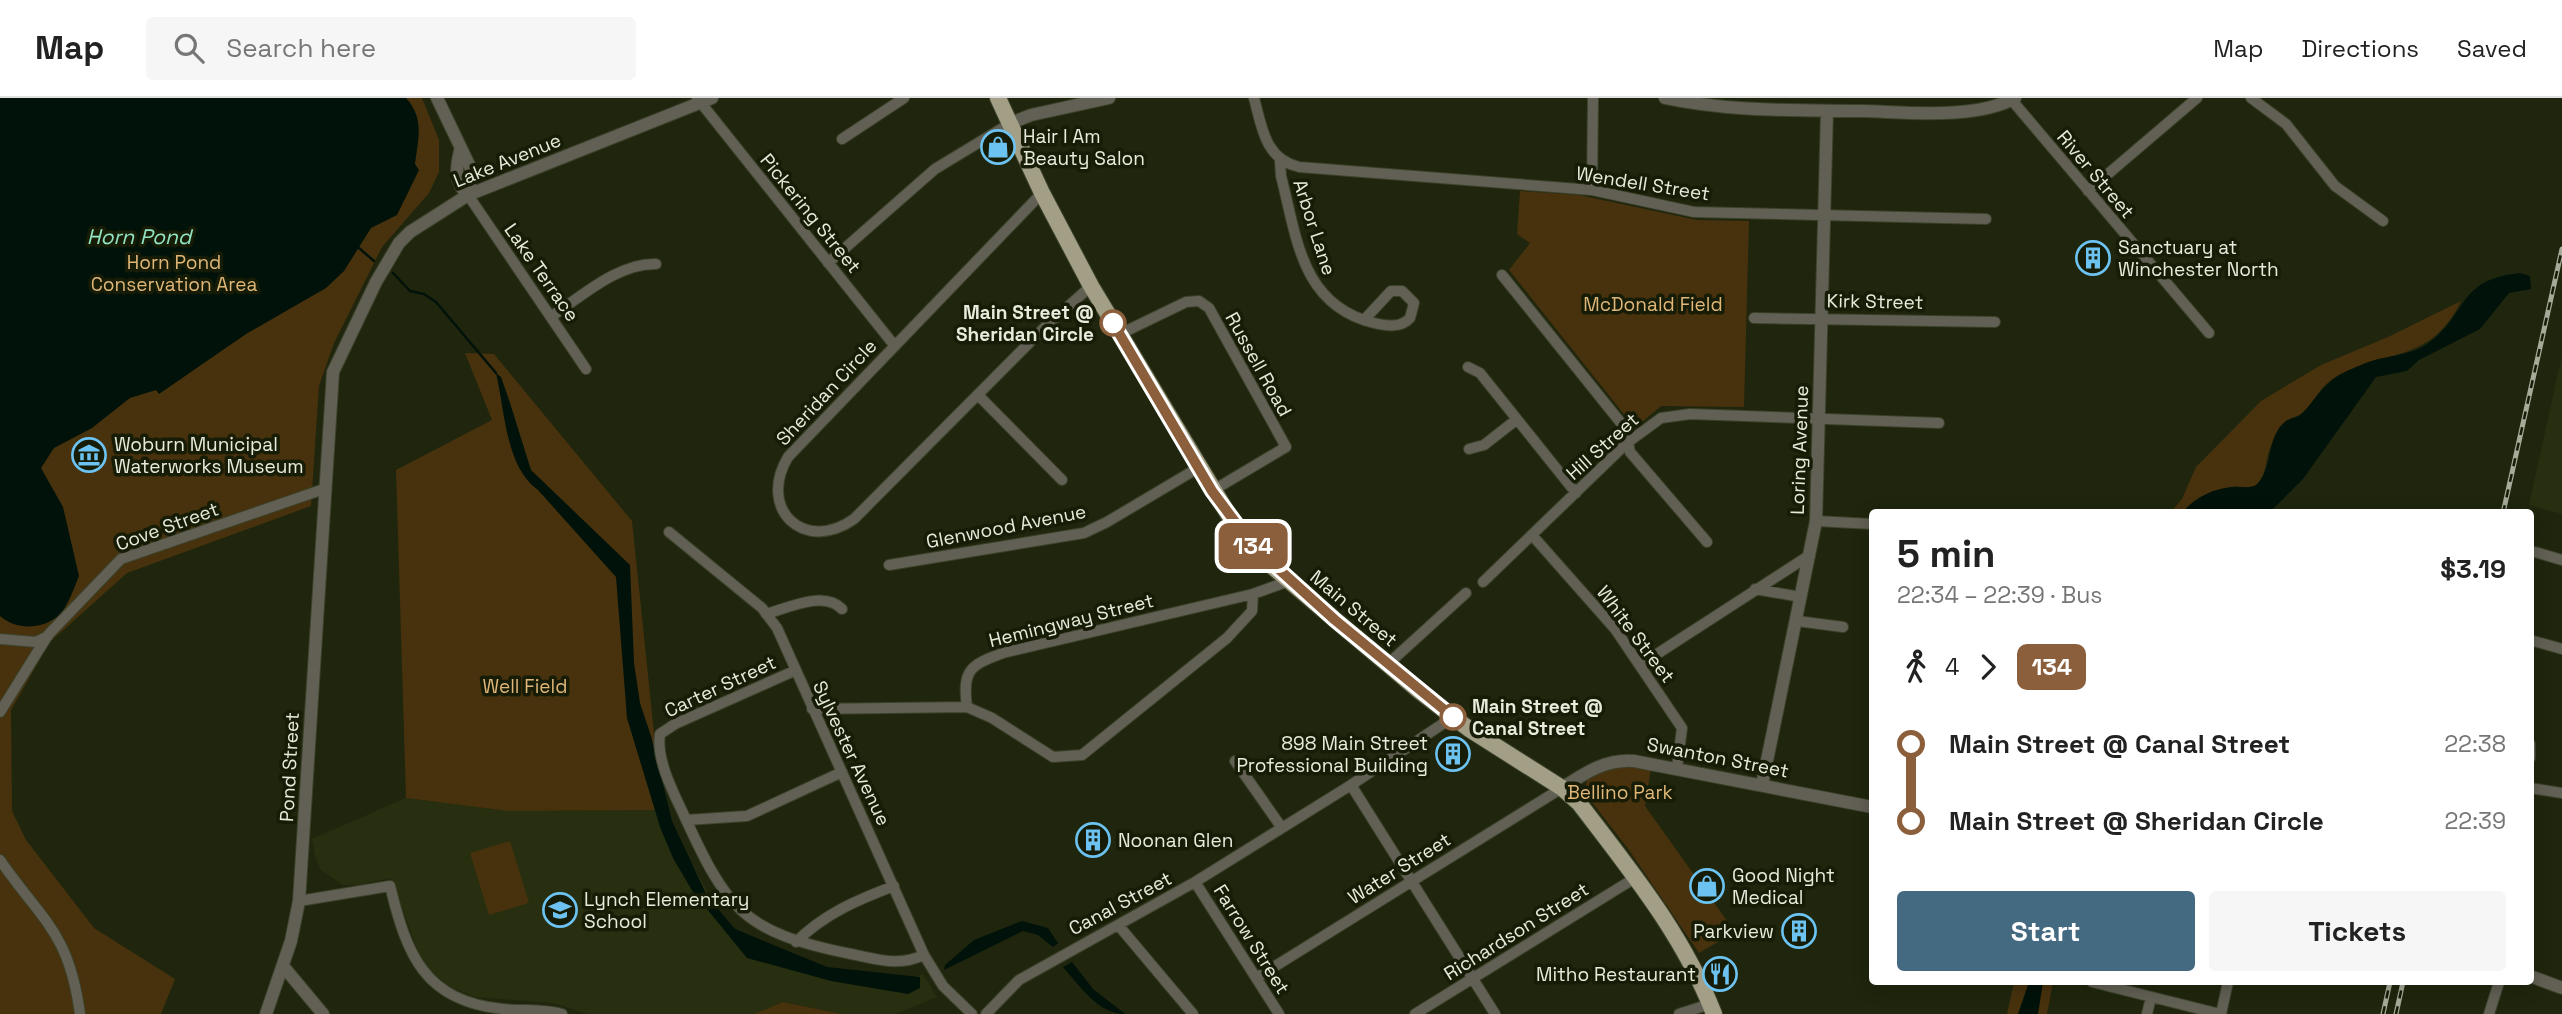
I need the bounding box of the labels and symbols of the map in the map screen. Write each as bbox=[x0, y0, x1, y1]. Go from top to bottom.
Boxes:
place label: Hair I Am Beauty Salon bbox=[1023, 124, 1145, 171]
street label: River Street bbox=[2051, 125, 2140, 224]
street label: Lake Avenue bbox=[450, 128, 565, 193]
shop icon: Hair I Am Beauty Salon bbox=[979, 128, 1017, 166]
street label: Pickering Street bbox=[755, 148, 867, 278]
street label: Wendell Street bbox=[1574, 161, 1712, 206]
street label: Arbor Lane bbox=[1287, 176, 1342, 278]
street label: Lake Terrace bbox=[499, 218, 585, 326]
water label: Horn Pond bbox=[87, 223, 194, 250]
place label: Sanctuary at Winchester North bbox=[2118, 235, 2279, 282]
building icon: Sanctuary at Winchester North bbox=[2074, 239, 2112, 277]
park label: Horn Pond Conservation Area bbox=[91, 250, 257, 297]
street label: Kirk Street bbox=[1826, 288, 1923, 315]
park label: McDonald Field bbox=[1583, 292, 1723, 317]
place label: Main Street @ Sheridan Circle bbox=[956, 300, 1094, 347]
street label: Russell Road bbox=[1220, 308, 1298, 421]
marker: Main Street @ Sheridan Circle bbox=[1100, 310, 1126, 336]
street label: Sheridan Circle bbox=[771, 334, 882, 451]
street label: Loring Avenue bbox=[1785, 385, 1814, 515]
street label: Hill Street bbox=[1561, 407, 1644, 486]
place label: Woburn Municipal Waterworks Museum bbox=[114, 432, 304, 479]
museum icon: Woburn Municipal Waterworks Museum bbox=[70, 436, 108, 474]
street label: Cove Street bbox=[112, 496, 222, 557]
street label: Glenwood Avenue bbox=[924, 499, 1088, 554]
line badge: 134 bbox=[1213, 523, 1293, 569]
street label: Main Street bbox=[1305, 565, 1403, 652]
street label: White Street bbox=[1591, 581, 1680, 688]
street label: Hemingway Street bbox=[986, 588, 1156, 653]
street label: Carter Street bbox=[661, 650, 780, 723]
park label: Well Field bbox=[483, 674, 567, 699]
street label: Sylvester Avenue bbox=[807, 677, 896, 830]
place label: Main Street @ Canal Street bbox=[1472, 694, 1603, 741]
marker: Main Street @ Canal Street bbox=[1440, 704, 1466, 730]
street label: Pond Street bbox=[274, 712, 305, 822]
place label: 898 Main Street Professional Building bbox=[1236, 731, 1428, 778]
street label: Swanton Street bbox=[1645, 732, 1791, 783]
building icon: 898 Main Street Professional Building bbox=[1434, 735, 1472, 773]
park label: Bellino Park bbox=[1567, 780, 1673, 805]
building icon: Noonan Glen bbox=[1074, 821, 1112, 859]
street label: Water Street bbox=[1343, 827, 1455, 910]
place label: Noonan Glen bbox=[1118, 828, 1233, 853]
place label: Good Night Medical bbox=[1732, 863, 1835, 910]
street label: Canal Street bbox=[1064, 866, 1176, 941]
shop icon: Good Night Medical bbox=[1688, 867, 1726, 905]
street label: Richardson Street bbox=[1439, 877, 1593, 986]
street label: Farrow Street bbox=[1208, 880, 1295, 999]
place label: Lynch Elementary School bbox=[584, 887, 749, 934]
school or university icon: Lynch Elementary School bbox=[541, 891, 579, 929]
building icon: Parkview bbox=[1780, 912, 1818, 950]
place label: Parkview bbox=[1693, 919, 1774, 944]
restaurant icon: Mitho Restaurant bbox=[1701, 955, 1739, 993]
place label: Mitho Restaurant bbox=[1536, 962, 1696, 987]

